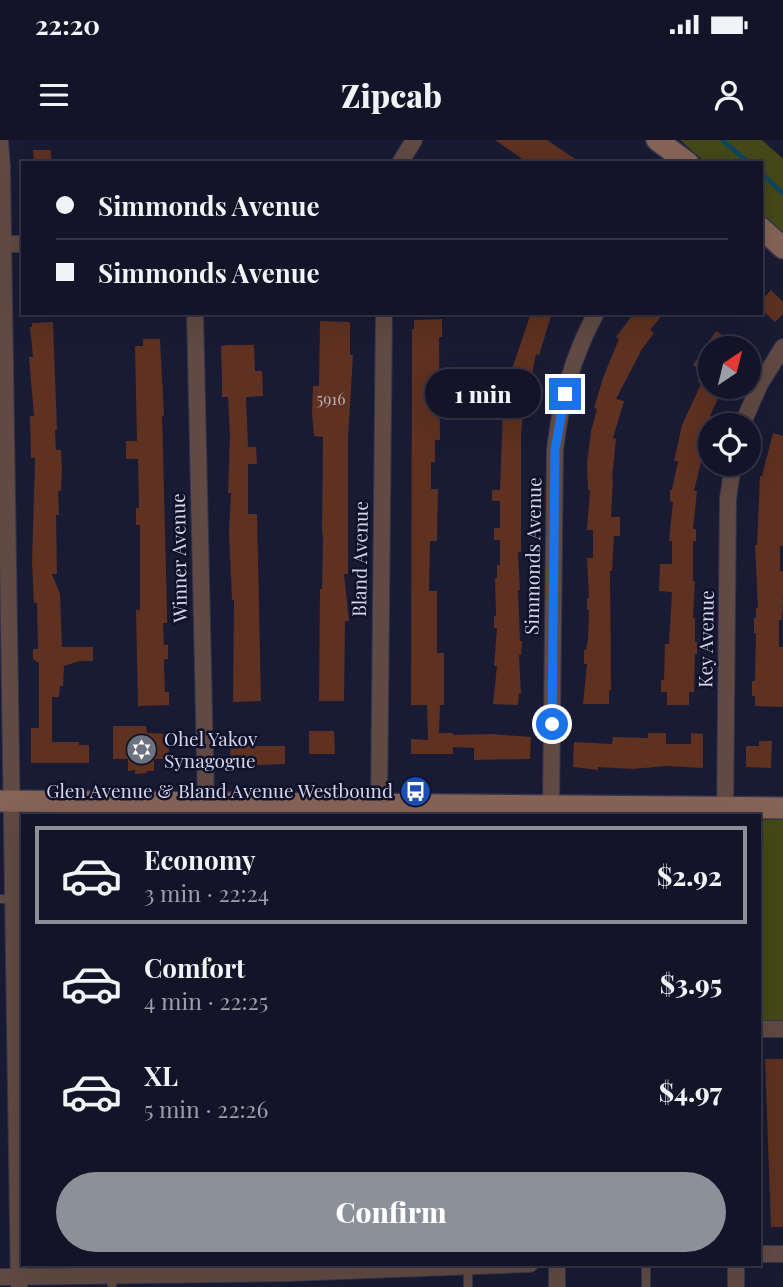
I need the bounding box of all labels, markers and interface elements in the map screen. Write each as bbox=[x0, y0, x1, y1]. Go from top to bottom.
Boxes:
text: 22:20 bbox=[35, 7, 100, 42]
text: Zipcab bbox=[341, 73, 442, 116]
icon: menu bbox=[35, 76, 73, 114]
icon: person bbox=[710, 76, 748, 114]
text: Simmonds Avenue bbox=[98, 188, 320, 223]
text: Simmonds Avenue bbox=[98, 255, 320, 290]
north arrow bbox=[698, 336, 761, 399]
map controls bbox=[698, 336, 761, 476]
callout: 1 min bbox=[425, 370, 540, 418]
text: 1 min bbox=[455, 378, 511, 409]
route end bbox=[549, 378, 581, 410]
house number: 5916 bbox=[317, 388, 345, 409]
button: locate bbox=[698, 413, 761, 476]
street label: Simmonds Avenue bbox=[518, 477, 546, 635]
street label: Winner Avenue bbox=[164, 493, 192, 624]
street label: Bland Avenue bbox=[345, 501, 373, 617]
street label: Key Avenue bbox=[691, 590, 719, 688]
route start bbox=[536, 708, 568, 740]
place label: Ohel Yakov Synagogue bbox=[164, 725, 258, 773]
synagogue icon: Ohel Yakov Synagogue bbox=[124, 733, 158, 767]
bus stop icon: Glen Avenue & Bland Avenue Westbound bbox=[399, 774, 433, 808]
place label: Glen Avenue & Bland Avenue Westbound bbox=[46, 777, 393, 803]
text: Economy bbox=[144, 842, 255, 877]
icon: car bbox=[60, 844, 123, 907]
text: $2.92 bbox=[657, 858, 722, 893]
text: 3 min · 22:24 bbox=[144, 877, 269, 908]
text: Comfort bbox=[144, 950, 245, 985]
icon: car bbox=[60, 952, 123, 1015]
text: $3.95 bbox=[660, 966, 722, 1001]
text: 4 min · 22:25 bbox=[144, 985, 268, 1016]
text: XL bbox=[144, 1058, 178, 1093]
icon: car bbox=[60, 1060, 123, 1123]
text: $4.97 bbox=[659, 1074, 722, 1109]
text: 5 min · 22:26 bbox=[144, 1093, 268, 1124]
button: Confirm bbox=[56, 1172, 726, 1252]

